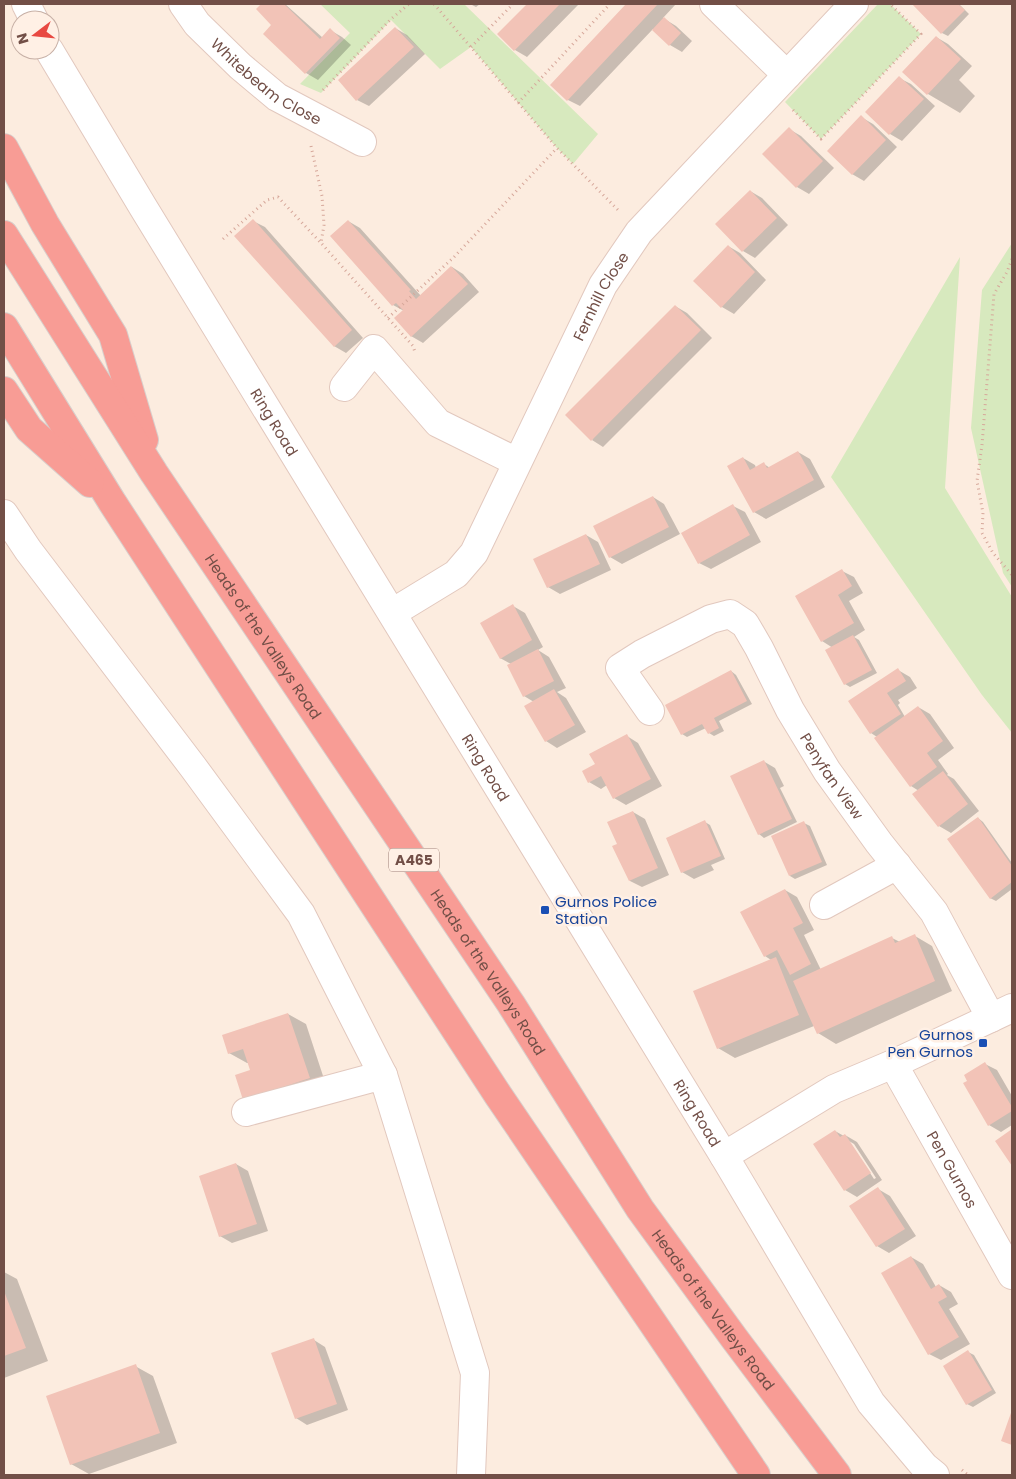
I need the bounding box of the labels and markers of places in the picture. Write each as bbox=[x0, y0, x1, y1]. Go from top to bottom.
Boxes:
place label: Gurnos Police Station bbox=[555, 891, 657, 929]
marker: Gurnos Police Station bbox=[539, 904, 551, 916]
place label: Gurnos Pen Gurnos bbox=[888, 1024, 973, 1062]
marker: Gurnos Pen Gurnos bbox=[977, 1037, 989, 1049]

